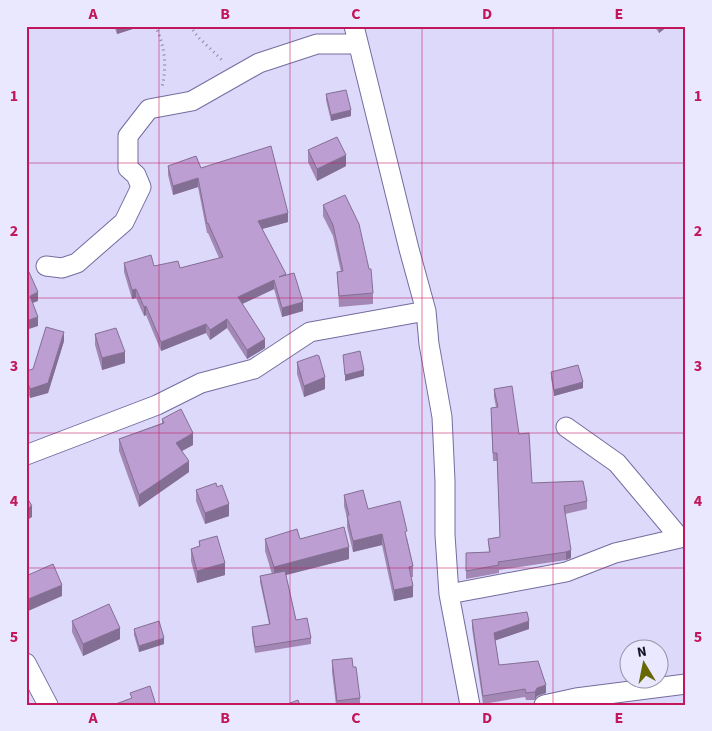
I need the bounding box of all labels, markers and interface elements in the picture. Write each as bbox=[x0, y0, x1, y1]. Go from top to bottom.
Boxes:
text: A bbox=[87, 3, 98, 25]
text: B bbox=[220, 3, 230, 25]
text: C bbox=[351, 3, 361, 25]
text: D bbox=[482, 3, 492, 25]
text: E bbox=[615, 3, 623, 25]
text: 1 bbox=[10, 85, 18, 107]
text: 1 bbox=[694, 85, 702, 107]
text: 2 bbox=[10, 220, 18, 242]
text: 2 bbox=[694, 220, 702, 242]
text: 3 bbox=[10, 355, 18, 377]
text: 3 bbox=[694, 355, 702, 377]
text: 4 bbox=[10, 490, 19, 512]
text: 4 bbox=[694, 490, 703, 512]
text: 5 bbox=[10, 626, 18, 648]
text: 5 bbox=[694, 626, 702, 648]
north arrow bbox=[620, 638, 670, 688]
text: N bbox=[636, 642, 648, 663]
text: A bbox=[87, 707, 98, 729]
text: B bbox=[220, 707, 230, 729]
text: C bbox=[351, 707, 361, 729]
text: D bbox=[482, 707, 492, 729]
text: E bbox=[615, 707, 623, 729]

